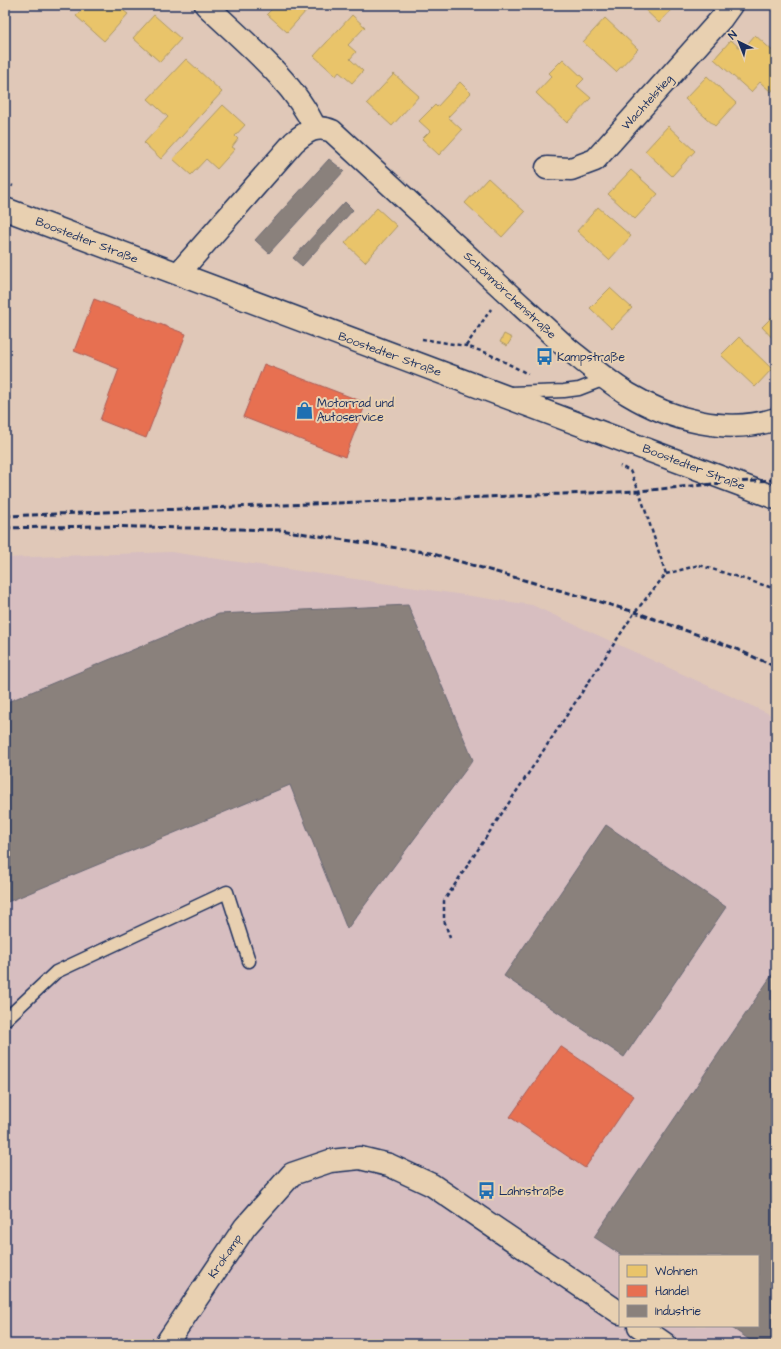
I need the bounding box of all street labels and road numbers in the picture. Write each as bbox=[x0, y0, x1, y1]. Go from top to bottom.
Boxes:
street label: Wachtelstieg bbox=[618, 71, 678, 135]
street label: Boostedter Straße bbox=[33, 213, 141, 268]
street label: Schönmörchenstraße bbox=[459, 248, 560, 343]
street label: Boostedter Straße bbox=[336, 328, 444, 381]
street label: Boostedter Straße bbox=[640, 440, 748, 495]
street label: Krokamp bbox=[204, 1230, 247, 1282]

